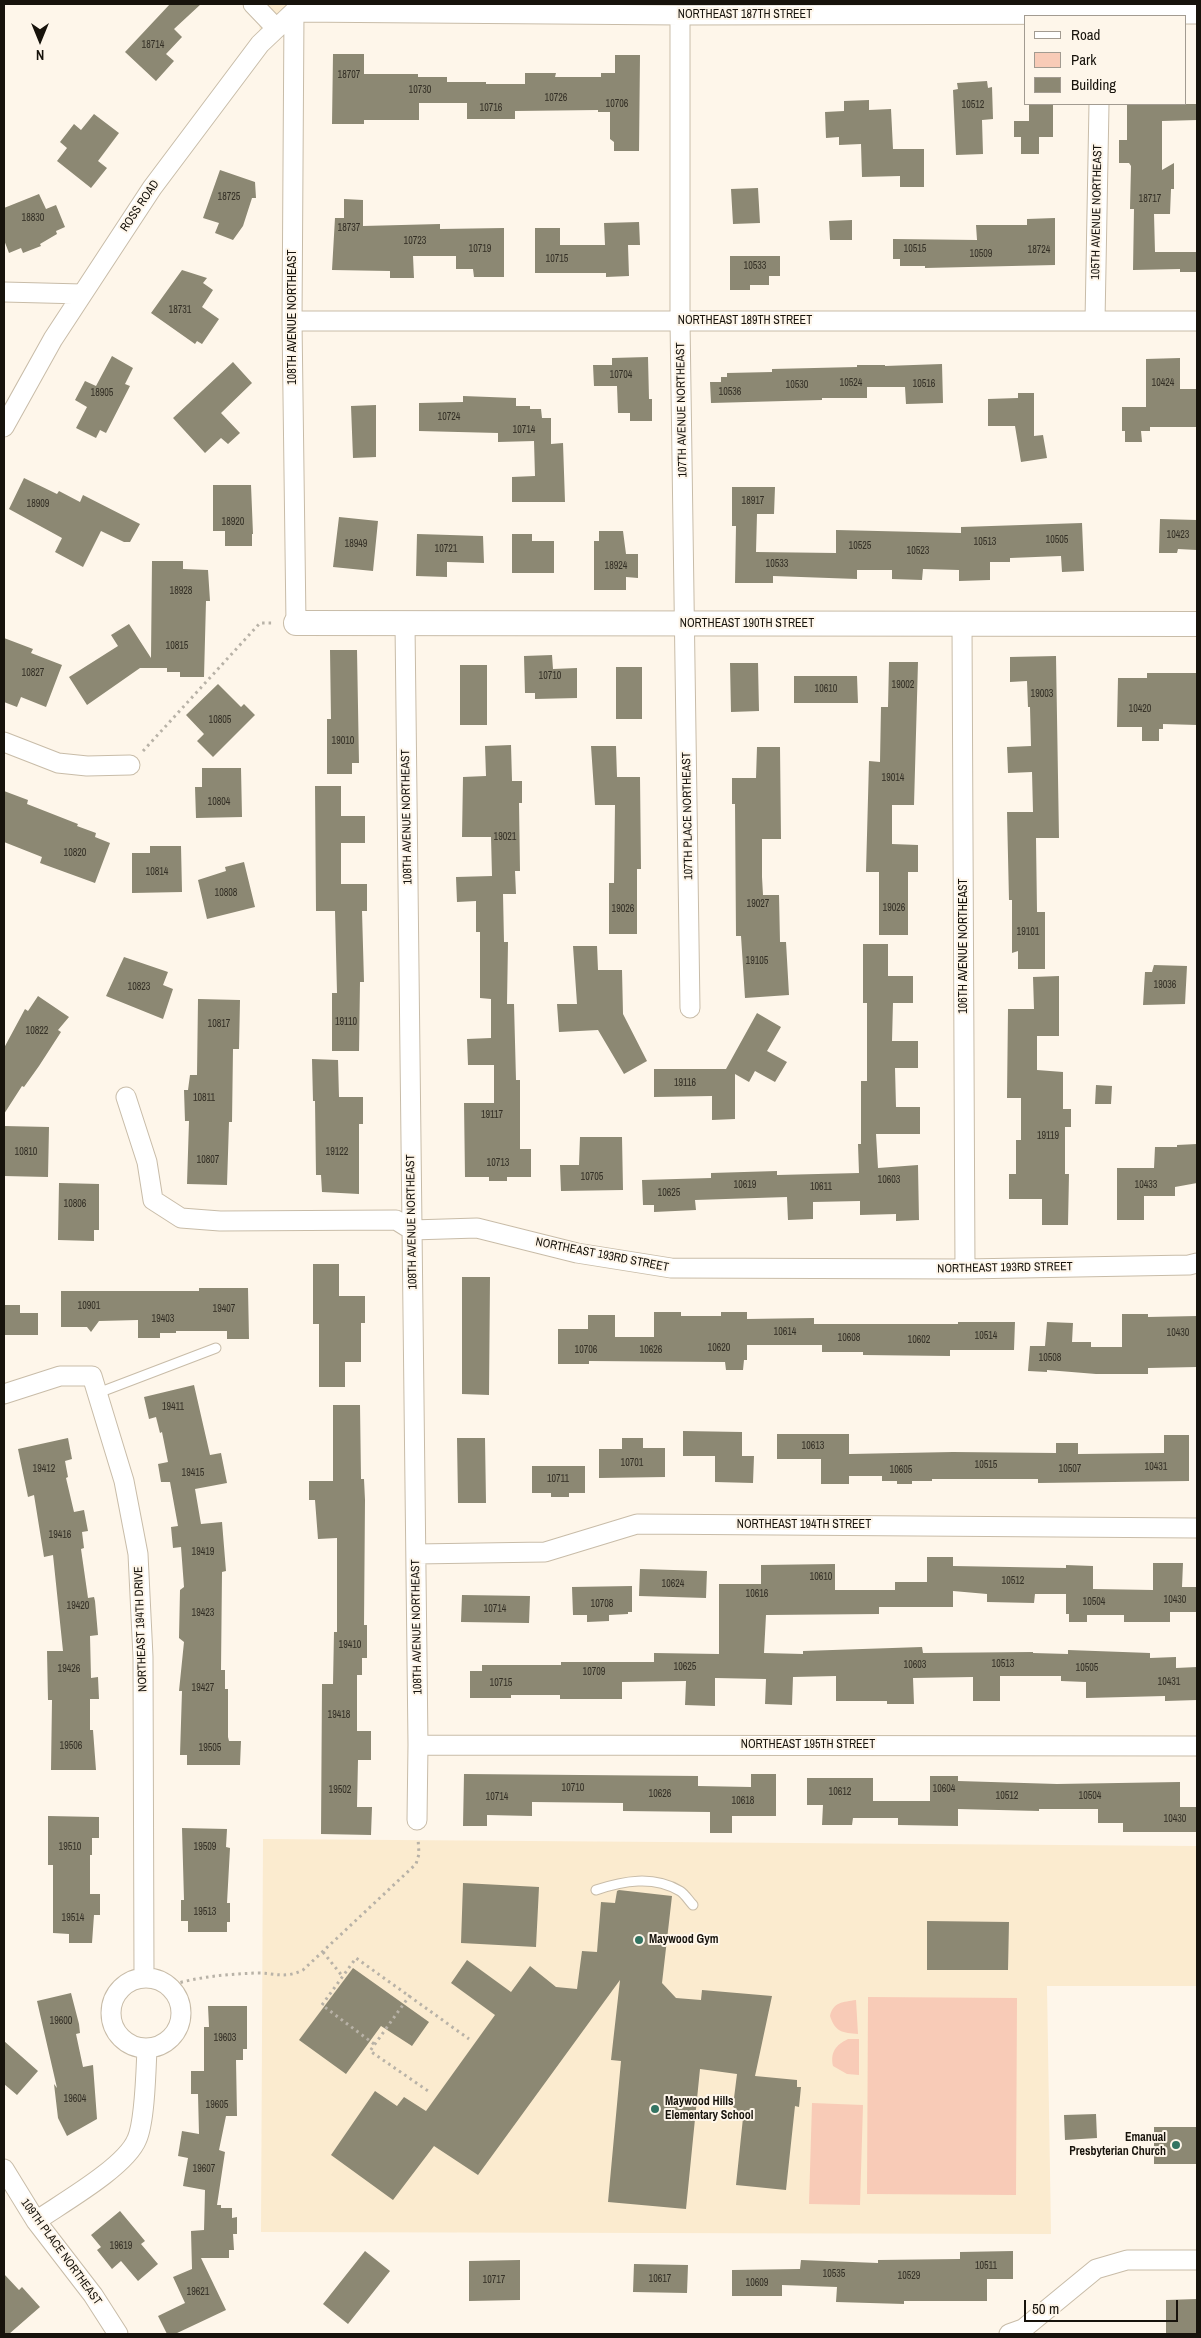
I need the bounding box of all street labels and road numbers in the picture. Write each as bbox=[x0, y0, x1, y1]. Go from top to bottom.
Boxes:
street label: NORTHEAST 187TH STREET bbox=[678, 8, 812, 22]
street label: 105TH AVENUE NORTHEAST bbox=[1089, 144, 1105, 280]
street label: ROSS ROAD bbox=[118, 177, 162, 235]
street label: 108TH AVENUE NORTHEAST bbox=[286, 249, 300, 385]
street label: NORTHEAST 189TH STREET bbox=[678, 314, 812, 328]
street label: 107TH AVENUE NORTHEAST bbox=[674, 342, 690, 478]
street label: NORTHEAST 190TH STREET bbox=[680, 617, 814, 631]
street label: 108TH AVENUE NORTHEAST bbox=[399, 749, 415, 885]
street label: 107TH PLACE NORTHEAST bbox=[680, 752, 696, 880]
street label: 106TH AVENUE NORTHEAST bbox=[957, 878, 971, 1014]
street label: 108TH AVENUE NORTHEAST bbox=[404, 1154, 420, 1290]
street label: NORTHEAST 193RD STREET bbox=[534, 1235, 670, 1275]
street label: NORTHEAST 193RD STREET bbox=[937, 1260, 1073, 1276]
street label: NORTHEAST 194TH STREET bbox=[737, 1518, 871, 1532]
street label: 108TH AVENUE NORTHEAST bbox=[409, 1559, 425, 1695]
street label: NORTHEAST 194TH DRIVE bbox=[132, 1566, 150, 1692]
street label: NORTHEAST 195TH STREET bbox=[741, 1738, 875, 1752]
street label: 109TH PLACE NORTHEAST bbox=[18, 2196, 104, 2308]

